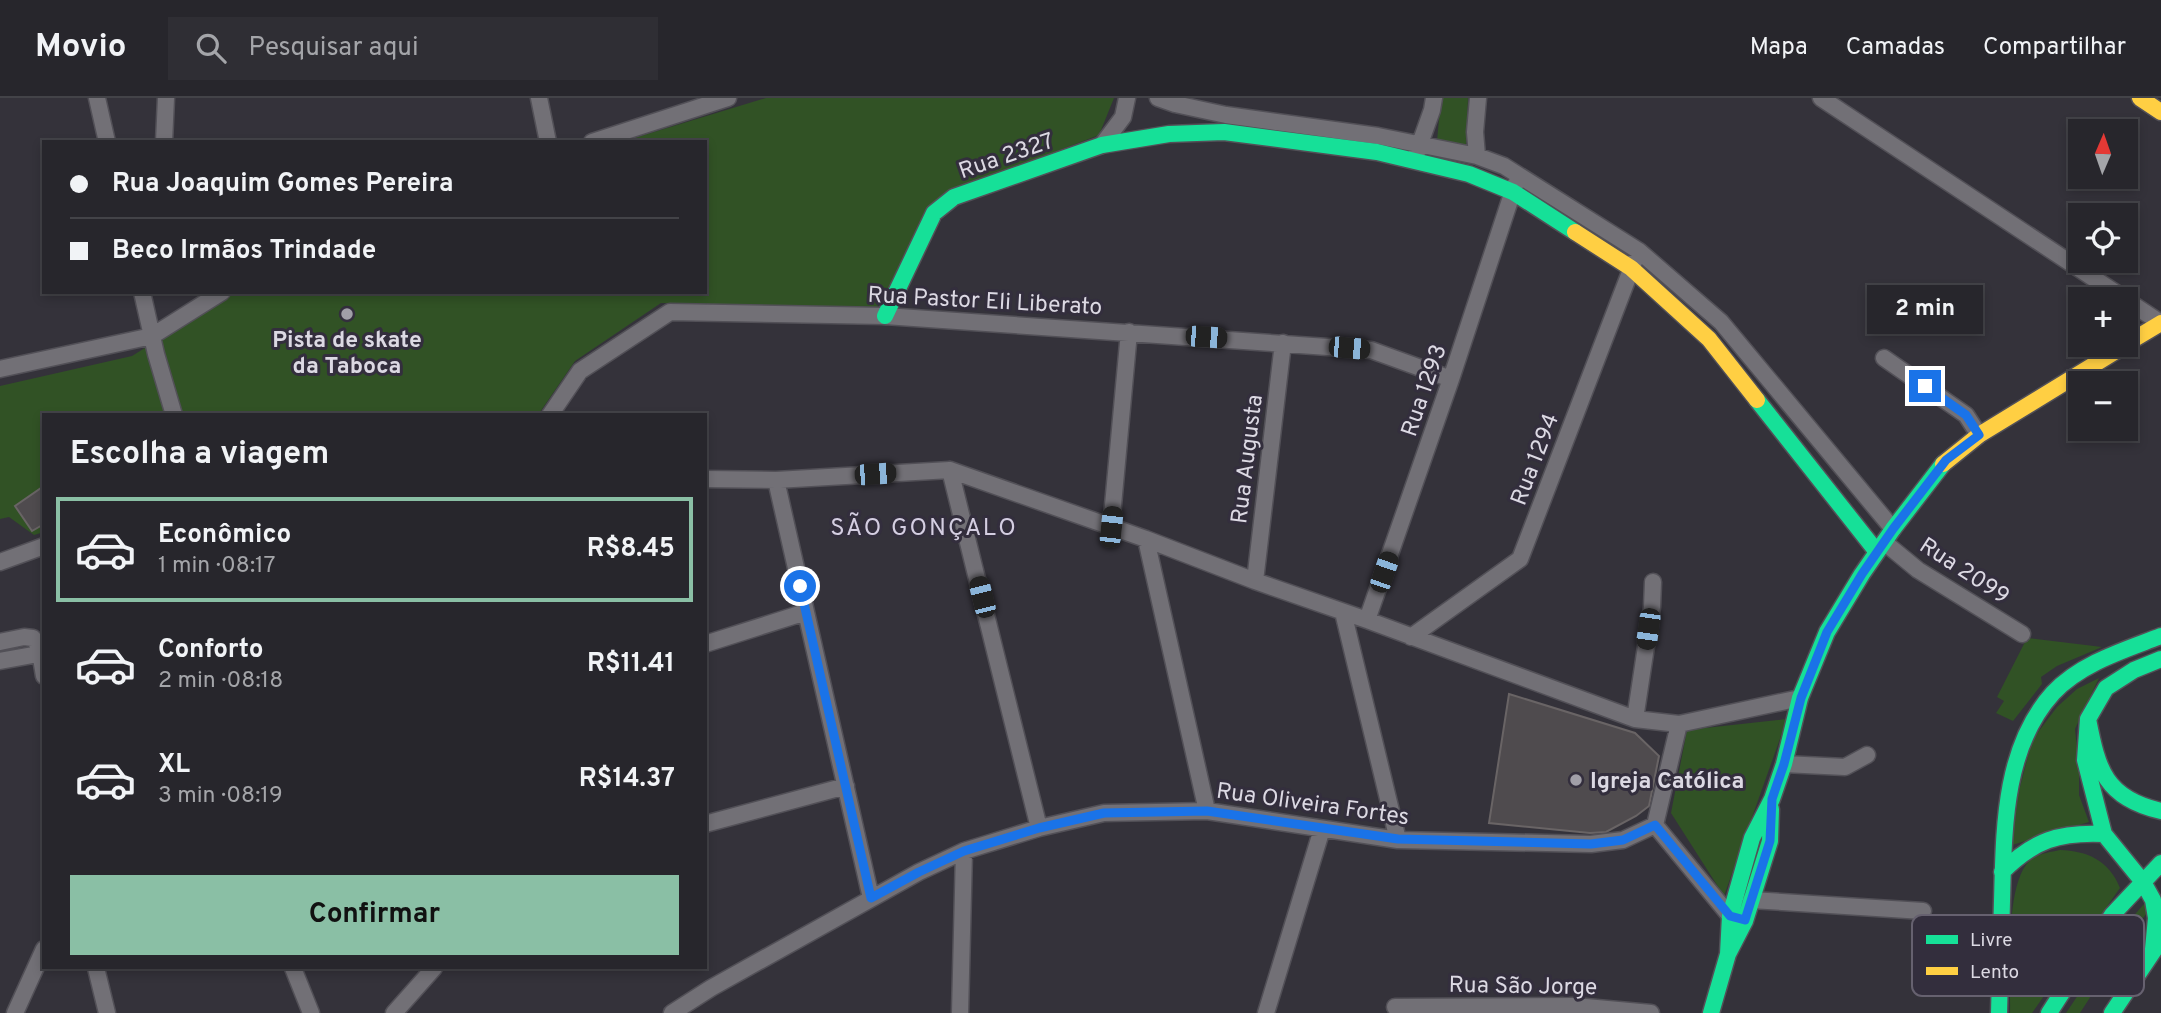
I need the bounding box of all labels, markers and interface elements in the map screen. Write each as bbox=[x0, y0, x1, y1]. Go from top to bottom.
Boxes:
search box bbox=[168, 17, 658, 80]
text: Movio bbox=[35, 27, 126, 69]
icon: search bbox=[192, 29, 230, 67]
text: Pesquisar aqui bbox=[248, 32, 419, 65]
text: Mapa bbox=[1750, 33, 1808, 63]
text: Camadas bbox=[1846, 33, 1945, 63]
text: Compartilhar bbox=[1983, 33, 2126, 63]
north arrow bbox=[2068, 119, 2138, 189]
map controls bbox=[2068, 119, 2138, 441]
street label: Rua 2327 bbox=[955, 128, 1058, 187]
text: Rua Joaquim Gomes Pereira bbox=[112, 168, 453, 201]
button: locate bbox=[2068, 203, 2138, 273]
text: Beco Irmãos Trindade bbox=[112, 235, 376, 268]
street label: Rua Pastor Eli Liberato bbox=[867, 282, 1103, 323]
callout: 2 min bbox=[1867, 285, 1983, 334]
button: + bbox=[2068, 287, 2138, 357]
text: 2 min bbox=[1895, 295, 1955, 324]
marker: Pista de skate da Taboca bbox=[339, 306, 355, 322]
car bbox=[1185, 325, 1228, 349]
place label: Pista de skate da Taboca bbox=[272, 327, 422, 382]
car bbox=[1328, 336, 1371, 360]
street label: Rua 1293 bbox=[1396, 341, 1455, 441]
route end bbox=[1909, 370, 1941, 402]
button: − bbox=[2068, 371, 2138, 441]
street label: Rua Augusta bbox=[1226, 393, 1271, 526]
street label: Rua 1294 bbox=[1506, 410, 1567, 510]
text: Escolha a viagem bbox=[70, 435, 329, 475]
car bbox=[854, 462, 897, 486]
car bbox=[1099, 505, 1124, 549]
district label: SÃO GONÇALO bbox=[830, 512, 1018, 544]
icon: car bbox=[74, 518, 137, 581]
text: Econômico bbox=[158, 519, 291, 552]
street label: Rua 2099 bbox=[1913, 532, 2014, 612]
text: R$8.45 bbox=[587, 533, 675, 566]
car bbox=[1368, 549, 1401, 595]
text: 1 min · 08:17 bbox=[158, 552, 276, 581]
route start bbox=[784, 570, 816, 602]
car bbox=[967, 574, 998, 620]
car bbox=[1635, 607, 1662, 651]
icon: car bbox=[74, 633, 137, 696]
text: Conforto bbox=[158, 634, 264, 667]
text: R$11.41 bbox=[587, 648, 675, 681]
text: 2 min · 08:18 bbox=[158, 667, 283, 696]
icon: car bbox=[74, 748, 137, 811]
text: XL bbox=[158, 749, 190, 782]
text: R$14.37 bbox=[579, 763, 675, 796]
place label: Igreja Católica bbox=[1590, 768, 1744, 797]
marker: Igreja Católica bbox=[1568, 772, 1584, 788]
street label: Rua Oliveira Fortes bbox=[1214, 778, 1411, 833]
text: 3 min · 08:19 bbox=[158, 782, 283, 811]
button: Confirmar bbox=[70, 875, 679, 955]
legend bbox=[1912, 915, 2144, 996]
text: Livre bbox=[1970, 929, 2013, 953]
text: Lento bbox=[1970, 961, 2019, 985]
street label: Rua São Jorge bbox=[1448, 972, 1597, 1003]

